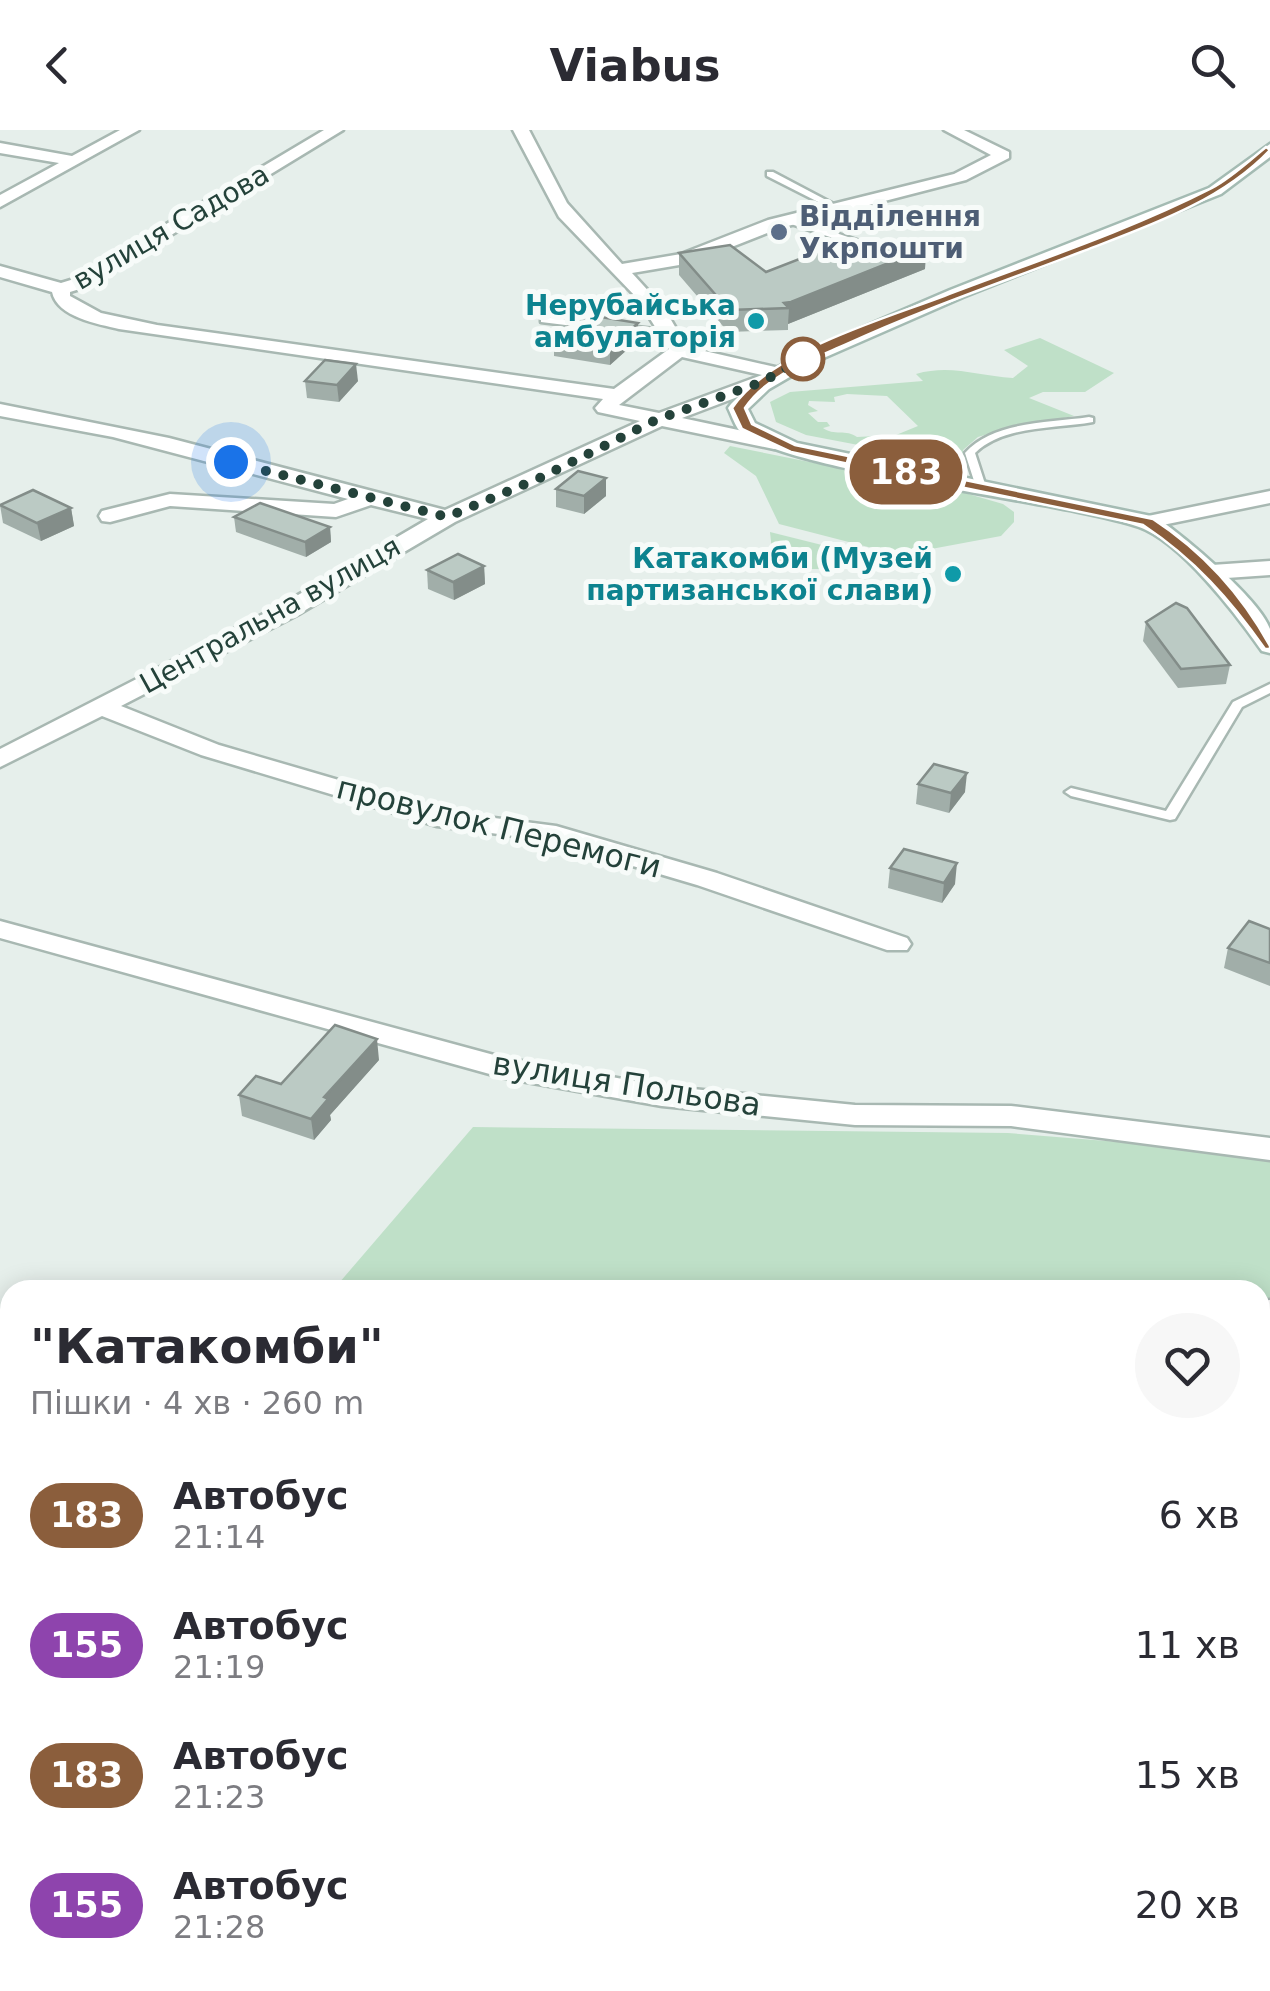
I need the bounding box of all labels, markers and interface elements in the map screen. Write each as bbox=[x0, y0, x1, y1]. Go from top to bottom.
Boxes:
icon: back bbox=[30, 38, 85, 93]
icon: search bbox=[1185, 38, 1240, 93]
text: Viabus bbox=[550, 39, 720, 92]
street label: вулиця Садова bbox=[67, 158, 275, 296]
place label: Відділення Укрпошти bbox=[799, 200, 981, 265]
marker: Відділення Укрпошти bbox=[768, 221, 790, 243]
place label: Нерубайська амбулаторія bbox=[525, 289, 736, 354]
marker: Нерубайська амбулаторія bbox=[745, 310, 767, 332]
unlabelled marker bbox=[782, 338, 824, 380]
your location bbox=[206, 437, 256, 487]
line badge: 183 bbox=[848, 440, 964, 504]
text: 183 bbox=[869, 452, 943, 492]
street label: Центральна вулиця bbox=[134, 530, 406, 700]
place label: Катакомби (Музей партизанської слави) bbox=[586, 542, 933, 607]
marker: Катакомби (Музей партизанської слави) bbox=[942, 563, 964, 585]
street label: провулок Перемоги bbox=[333, 768, 665, 886]
street label: вулиця Польова bbox=[490, 1044, 764, 1124]
button: heart bbox=[1135, 1313, 1240, 1418]
text: "Катакомби" bbox=[30, 1318, 384, 1374]
text: Пішки · 4 хв · 260 m bbox=[30, 1384, 364, 1422]
text: Автобус bbox=[173, 1474, 348, 1518]
text: 6 хв bbox=[1159, 1493, 1240, 1537]
text: 183 bbox=[50, 1495, 123, 1535]
text: 21:14 bbox=[173, 1518, 265, 1556]
text: Автобус bbox=[173, 1604, 348, 1648]
text: 11 хв bbox=[1135, 1623, 1240, 1667]
text: 155 bbox=[50, 1625, 123, 1665]
text: 21:19 bbox=[173, 1648, 265, 1686]
text: Автобус bbox=[173, 1734, 348, 1778]
text: 15 хв bbox=[1135, 1753, 1240, 1797]
text: 183 bbox=[50, 1755, 123, 1795]
text: 21:23 bbox=[173, 1778, 265, 1816]
text: Автобус bbox=[173, 1864, 348, 1908]
text: 20 хв bbox=[1135, 1883, 1240, 1927]
text: 155 bbox=[50, 1885, 123, 1925]
text: 21:28 bbox=[173, 1908, 265, 1946]

